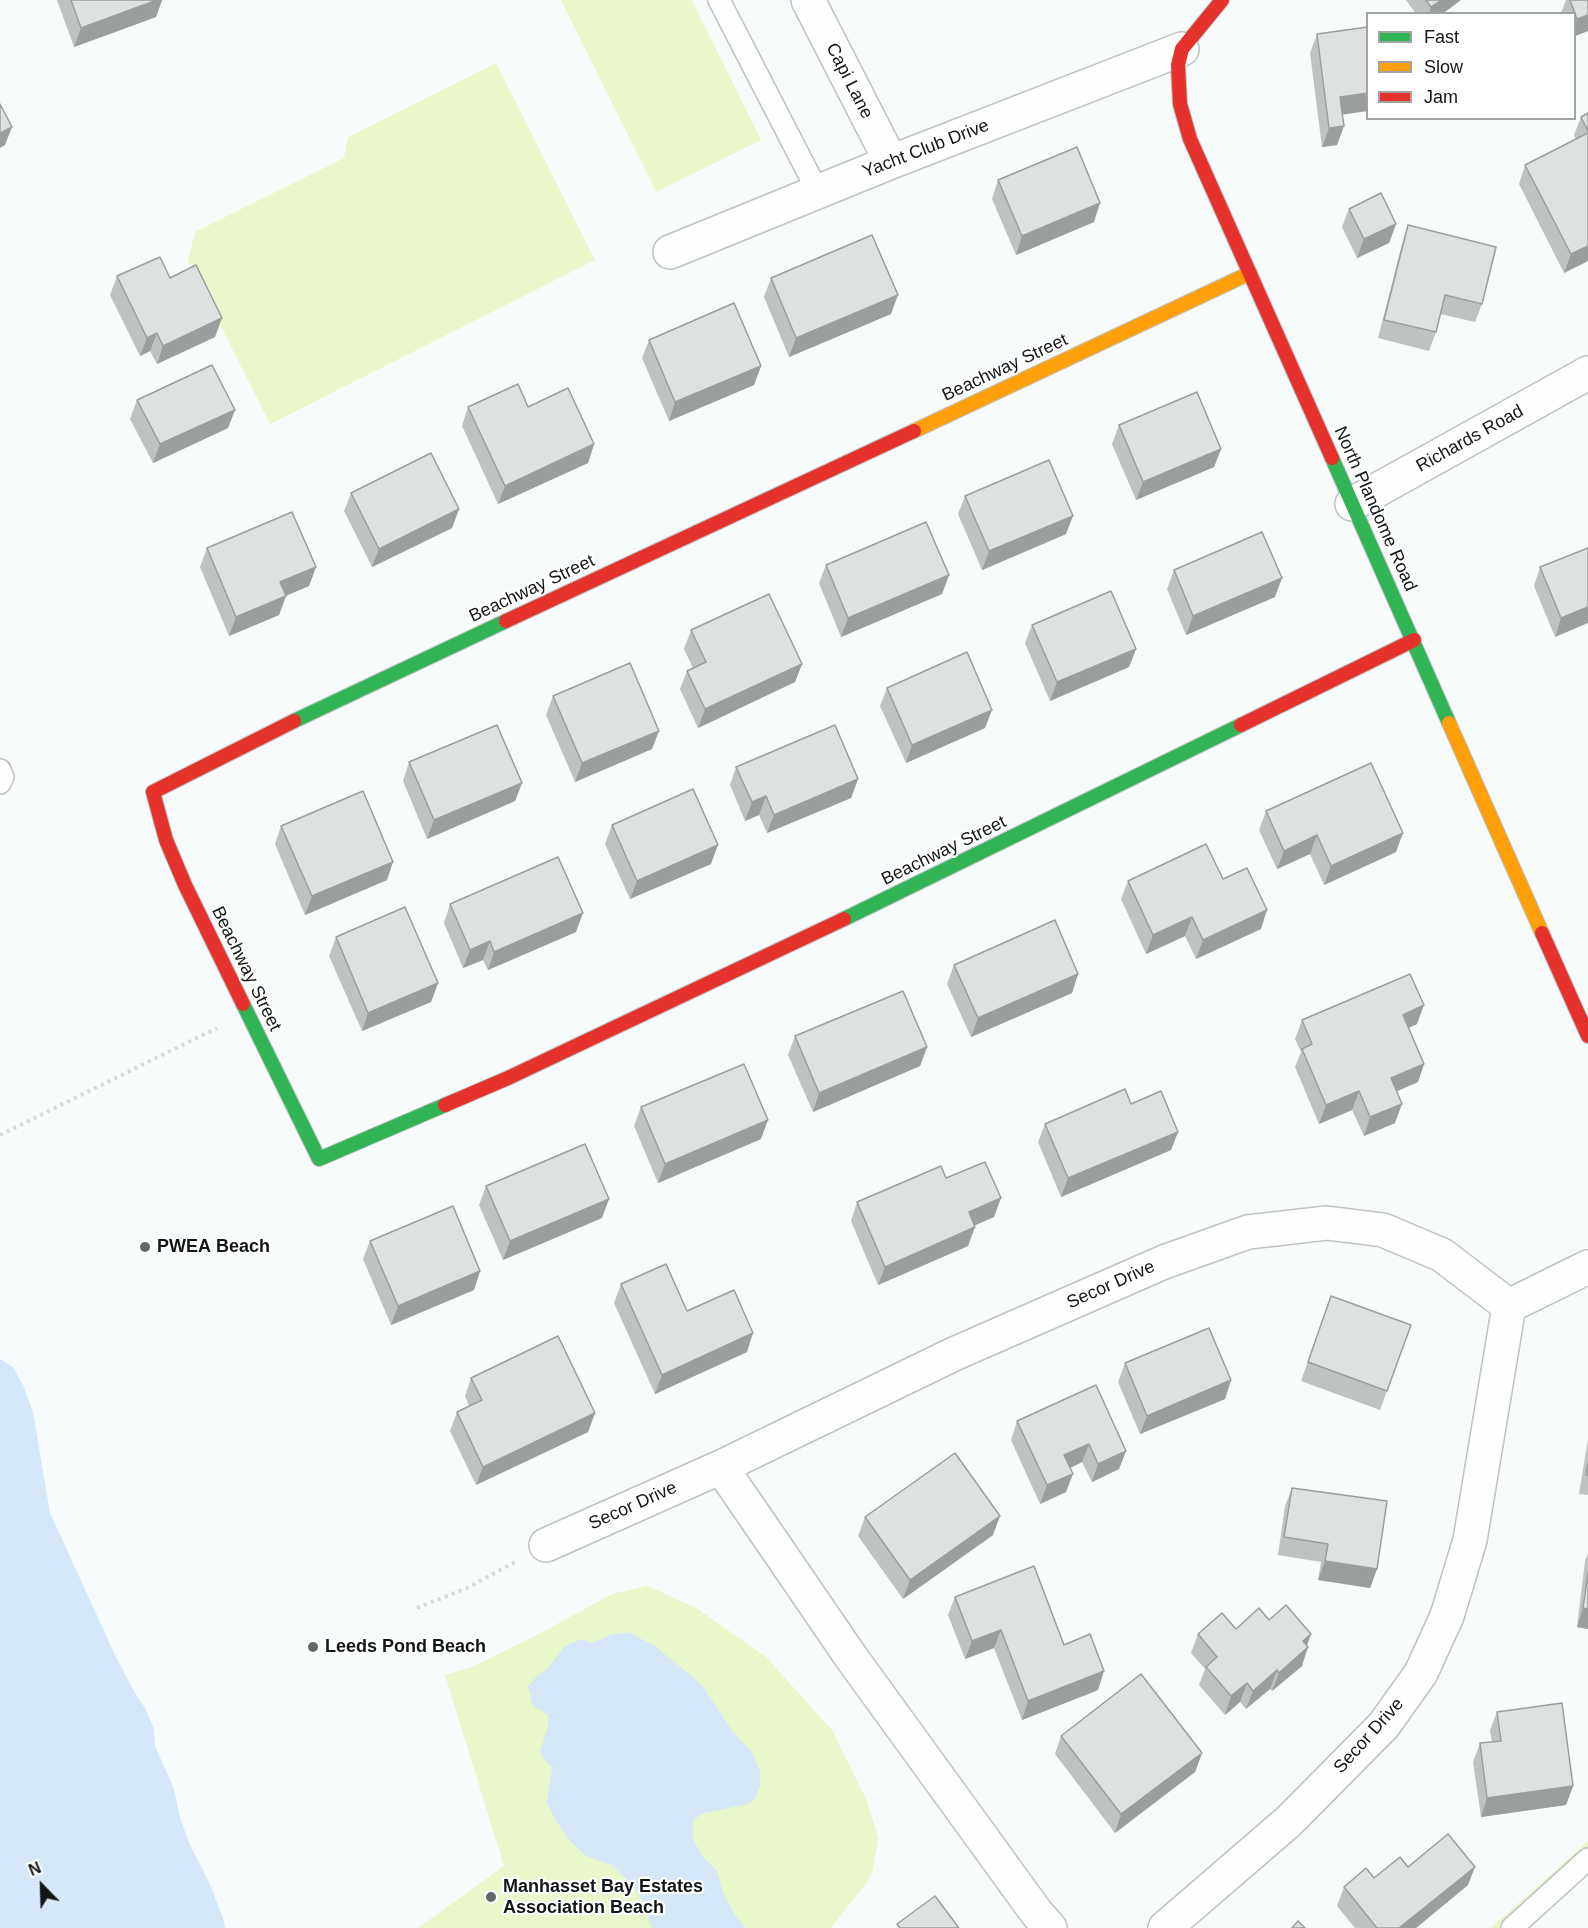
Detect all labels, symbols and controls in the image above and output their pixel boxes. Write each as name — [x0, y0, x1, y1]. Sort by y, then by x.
legend — [1366, 12, 1576, 120]
text: Fast — [1424, 27, 1459, 47]
street label: Capi Lane — [821, 40, 877, 122]
text: Slow — [1424, 57, 1463, 77]
text: Jam — [1424, 87, 1458, 107]
street label: Yacht Club Drive — [860, 115, 992, 183]
street label: Beachway Street — [939, 329, 1071, 407]
street label: Richards Road — [1413, 401, 1527, 477]
street label: North Plandome Road — [1329, 423, 1421, 595]
street label: Beachway Street — [466, 550, 598, 628]
street label: Beachway Street — [878, 811, 1010, 891]
street label: Beachway Street — [206, 903, 286, 1035]
place label: PWEA Beach — [157, 1236, 270, 1258]
marker: PWEA Beach — [138, 1240, 152, 1254]
street label: Secor Drive — [1064, 1256, 1158, 1314]
street label: Secor Drive — [586, 1477, 680, 1535]
place label: Leeds Pond Beach — [325, 1636, 486, 1658]
marker: Leeds Pond Beach — [306, 1640, 320, 1654]
street label: Secor Drive — [1330, 1694, 1408, 1778]
north arrow — [12, 1856, 72, 1916]
text: N — [26, 1859, 43, 1879]
place label: Manhasset Bay Estates Association Beach — [503, 1876, 703, 1918]
marker: Manhasset Bay Estates Association Beach — [484, 1890, 498, 1904]

